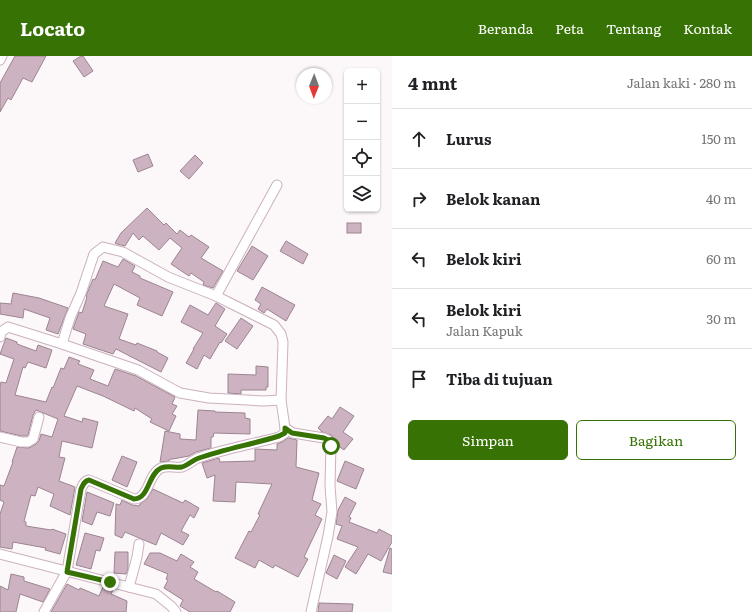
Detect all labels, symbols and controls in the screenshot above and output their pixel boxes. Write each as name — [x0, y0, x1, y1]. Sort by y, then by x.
text: Locato — [20, 14, 85, 42]
text: Beranda — [478, 18, 533, 38]
text: Peta — [555, 18, 584, 38]
text: Tentang — [606, 18, 661, 38]
text: Kontak — [683, 18, 732, 38]
north arrow — [296, 68, 332, 104]
map controls — [344, 68, 380, 212]
button: + — [344, 68, 380, 104]
text: 4 mnt — [408, 70, 457, 95]
text: Jalan kaki · 280 m — [627, 73, 736, 92]
button: − — [344, 104, 380, 140]
text: Lurus — [446, 127, 491, 150]
icon: ahead — [408, 128, 430, 150]
text: 150 m — [701, 129, 736, 148]
button: locate — [344, 140, 380, 176]
button: layers — [344, 176, 380, 212]
text: Belok kanan — [446, 187, 540, 210]
icon: right — [408, 188, 430, 210]
text: 40 m — [706, 189, 736, 208]
text: Belok kiri — [446, 247, 522, 270]
icon: left — [408, 248, 430, 270]
text: 60 m — [706, 249, 736, 268]
text: Belok kiri — [446, 298, 522, 321]
icon: left — [408, 308, 430, 330]
text: 30 m — [706, 309, 736, 328]
text: Jalan Kapuk — [446, 321, 523, 340]
text: Tiba di tujuan — [446, 367, 553, 390]
icon: arrive — [408, 368, 430, 390]
button: Simpan — [408, 420, 568, 460]
button: Bagikan — [576, 420, 736, 460]
route start — [322, 437, 340, 455]
route end — [101, 573, 119, 591]

